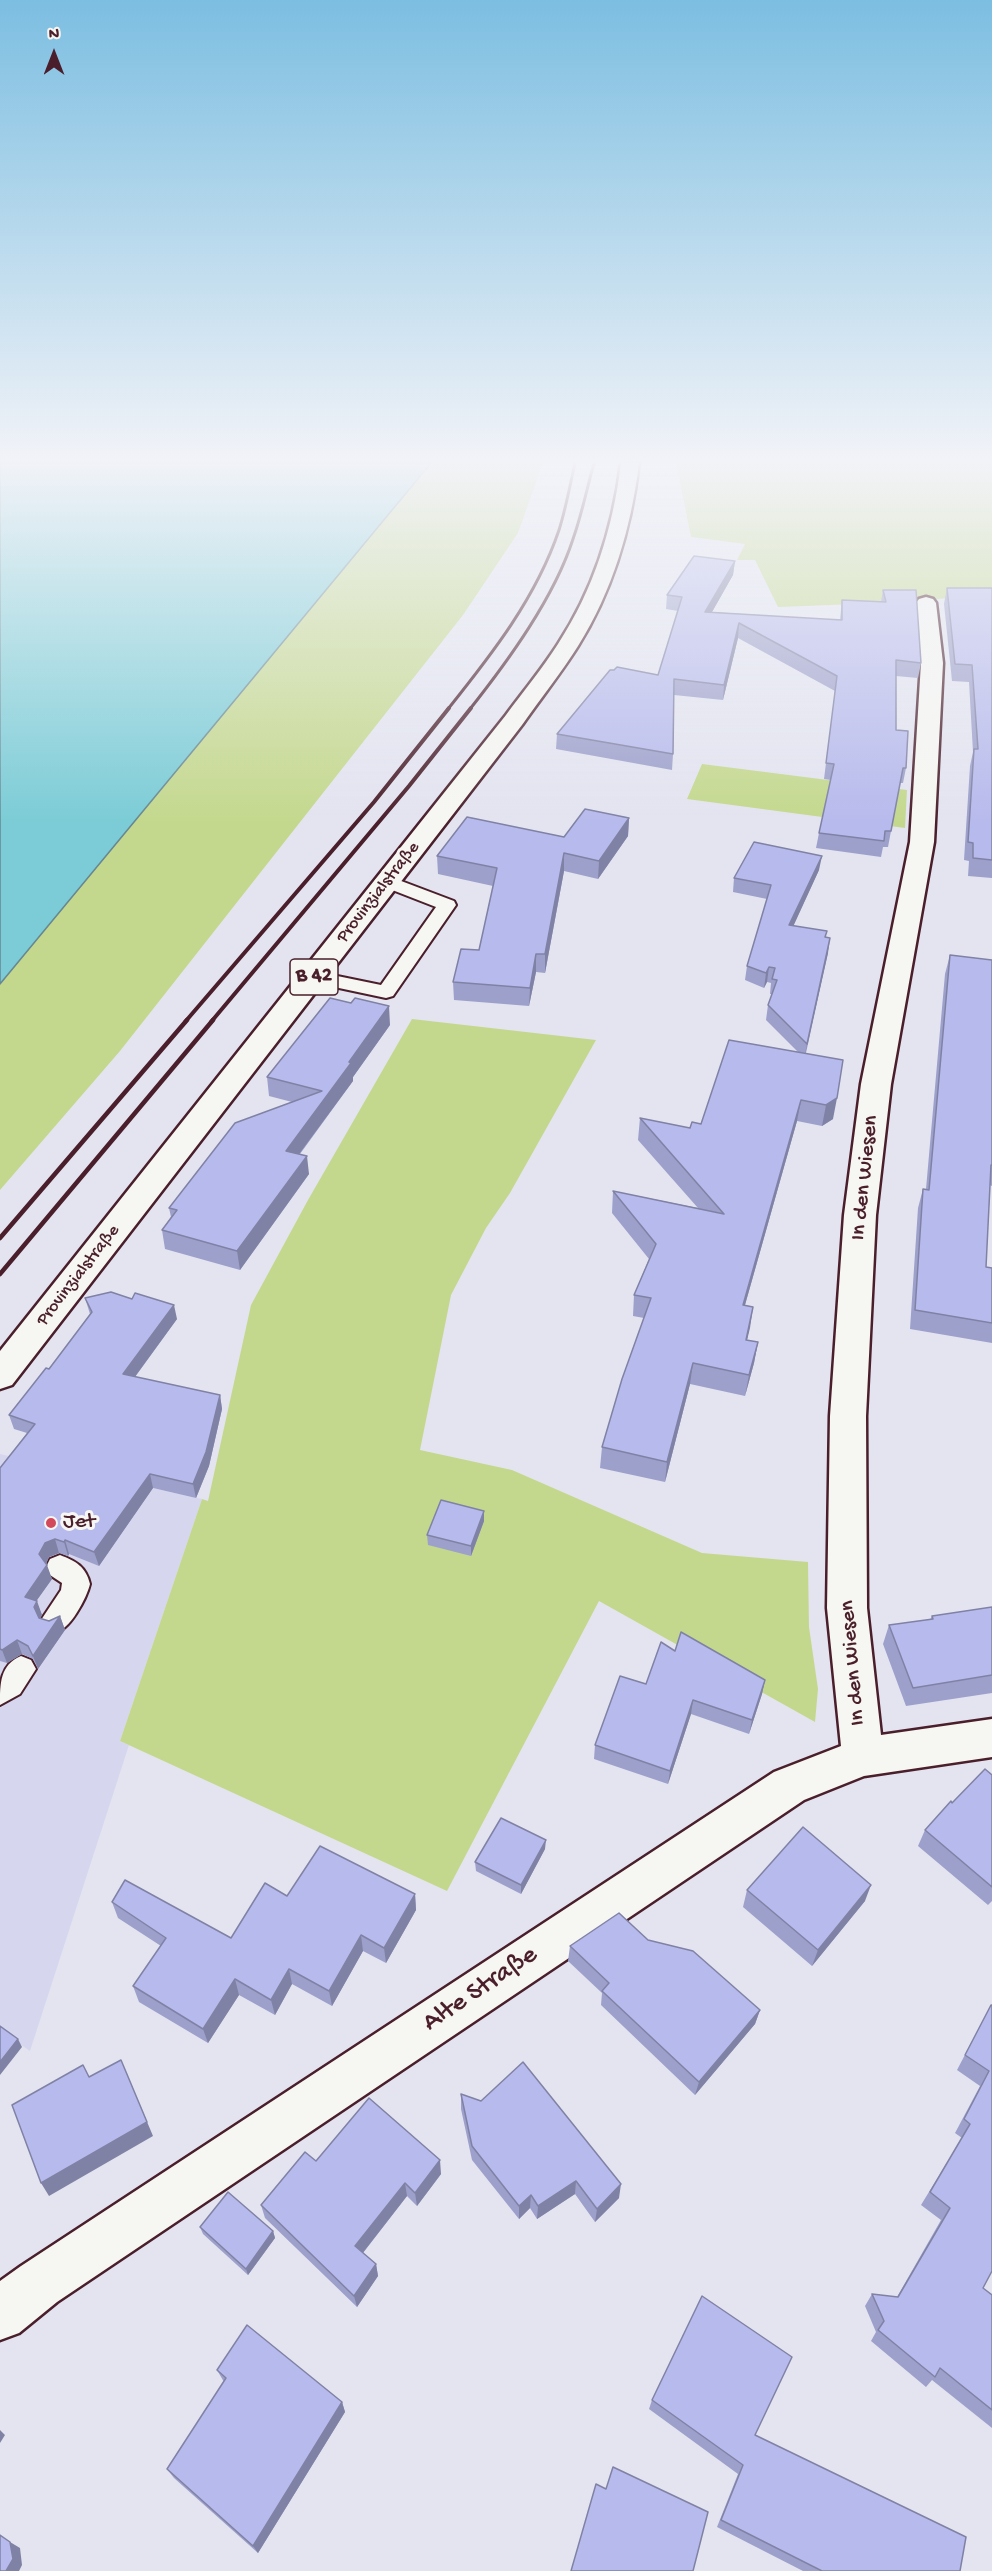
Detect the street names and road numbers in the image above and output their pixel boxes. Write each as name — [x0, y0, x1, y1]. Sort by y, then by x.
street label: Provinzialstraße — [333, 838, 425, 948]
road number: B 42 — [290, 959, 338, 995]
street label: In den Wiesen — [846, 1114, 886, 1242]
street label: Provinzialstraße — [33, 1221, 125, 1331]
street label: In den Wiesen — [835, 1599, 873, 1727]
street label: Alte Straße — [417, 1940, 545, 2040]

